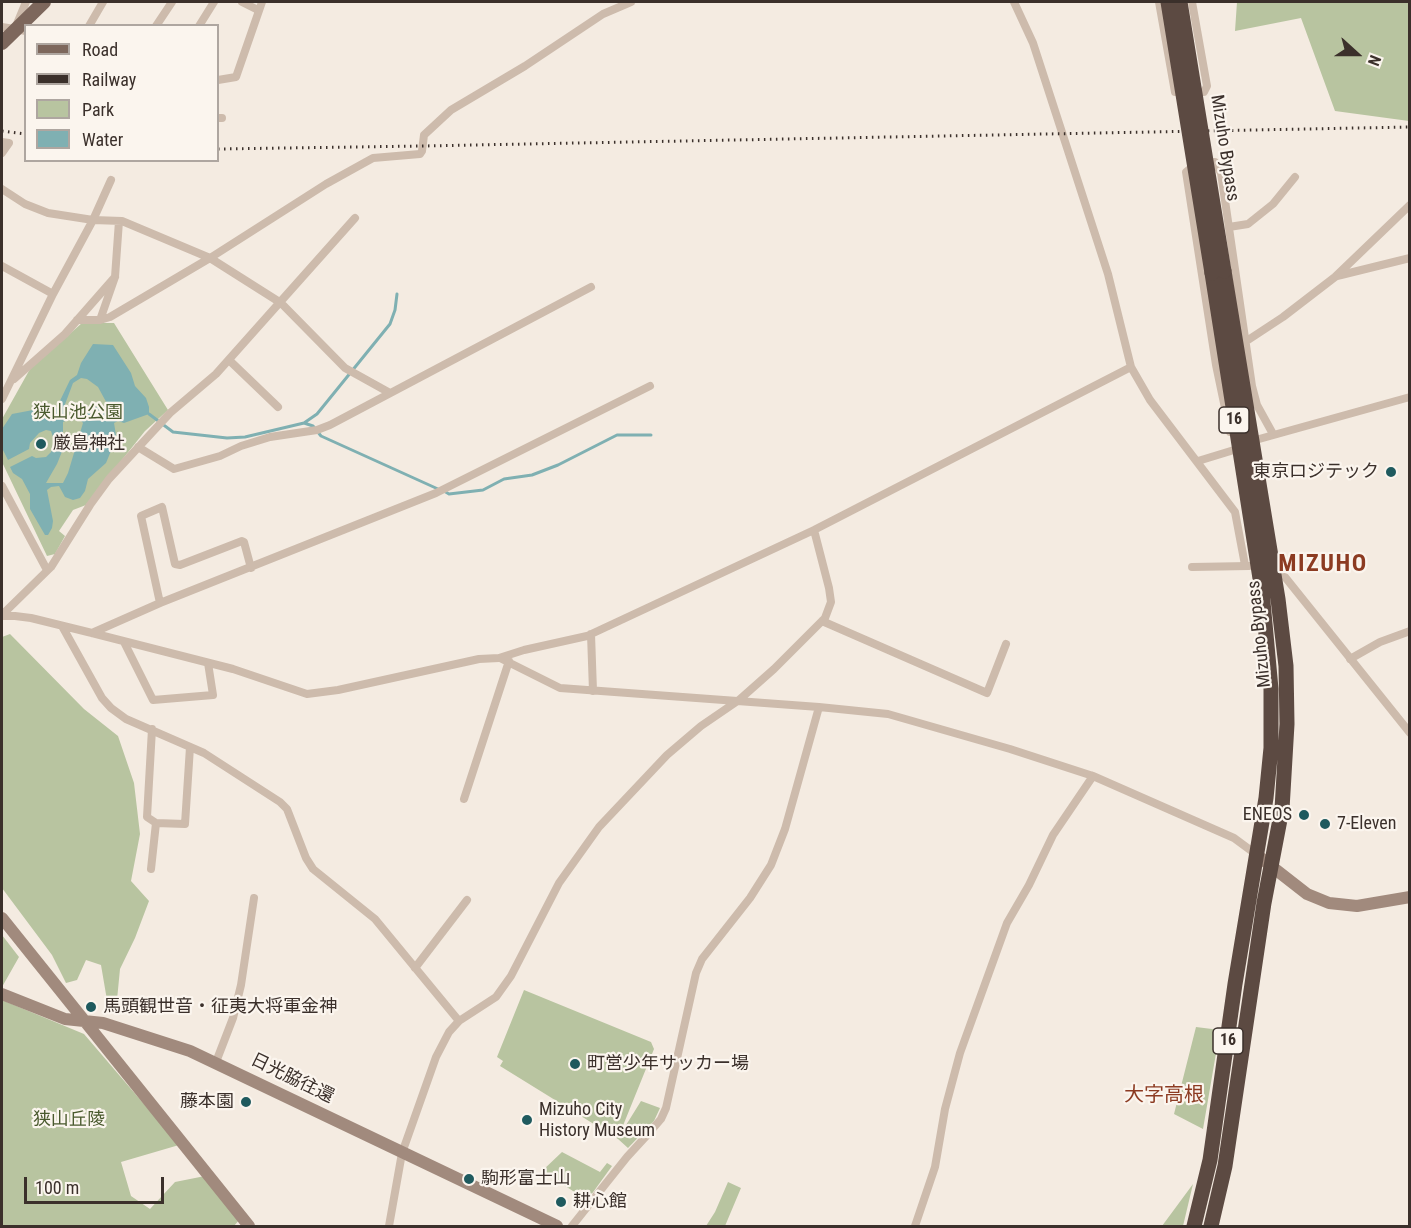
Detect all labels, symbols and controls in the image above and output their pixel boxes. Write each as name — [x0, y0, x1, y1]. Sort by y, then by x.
legend — [24, 24, 219, 162]
north arrow — [1327, 24, 1387, 84]
text: Road — [82, 39, 118, 60]
text: N — [1364, 53, 1385, 69]
text: Railway — [82, 69, 136, 90]
street label: Mizuho Bypass — [1205, 93, 1243, 203]
text: Park — [82, 99, 114, 120]
text: Water — [82, 129, 123, 150]
park label: 狭山池公園 — [33, 402, 123, 424]
road number: 16 — [1219, 407, 1249, 433]
place label: 厳島神社 — [53, 433, 125, 455]
marker: 厳島神社 — [34, 437, 48, 451]
place label: 東京ロジテック — [1253, 461, 1379, 483]
marker: 東京ロジテック — [1384, 465, 1398, 479]
district label: MIZUHO — [1278, 551, 1368, 579]
street label: Mizuho Bypass — [1244, 579, 1276, 689]
place label: ENEOS — [1243, 804, 1292, 826]
marker: ENEOS — [1297, 808, 1311, 822]
place label: 7-Eleven — [1337, 813, 1396, 835]
marker: 7-Eleven — [1318, 817, 1332, 831]
place label: 馬頭観世音・征夷大将軍金神 — [103, 996, 337, 1018]
marker: 馬頭観世音・征夷大将軍金神 — [84, 1000, 98, 1014]
road number: 16 — [1213, 1028, 1243, 1054]
street label: 日光脇往還 — [247, 1050, 337, 1108]
place label: 町営少年サッカー場 — [587, 1053, 749, 1075]
marker: 町営少年サッカー場 — [568, 1057, 582, 1071]
district label: 大字高根 — [1124, 1084, 1204, 1108]
place label: 藤本園 — [180, 1091, 234, 1113]
marker: 藤本園 — [239, 1095, 253, 1109]
place label: Mizuho City History Museum — [539, 1099, 655, 1142]
park label: 狭山丘陵 — [33, 1109, 105, 1131]
marker: Mizuho City History Museum — [520, 1113, 534, 1127]
scale bar — [27, 1165, 166, 1203]
place label: 駒形富士山 — [481, 1168, 571, 1190]
marker: 駒形富士山 — [462, 1172, 476, 1186]
text: 100 m — [35, 1177, 79, 1198]
place label: 耕心館 — [573, 1191, 627, 1213]
marker: 耕心館 — [554, 1195, 568, 1209]

